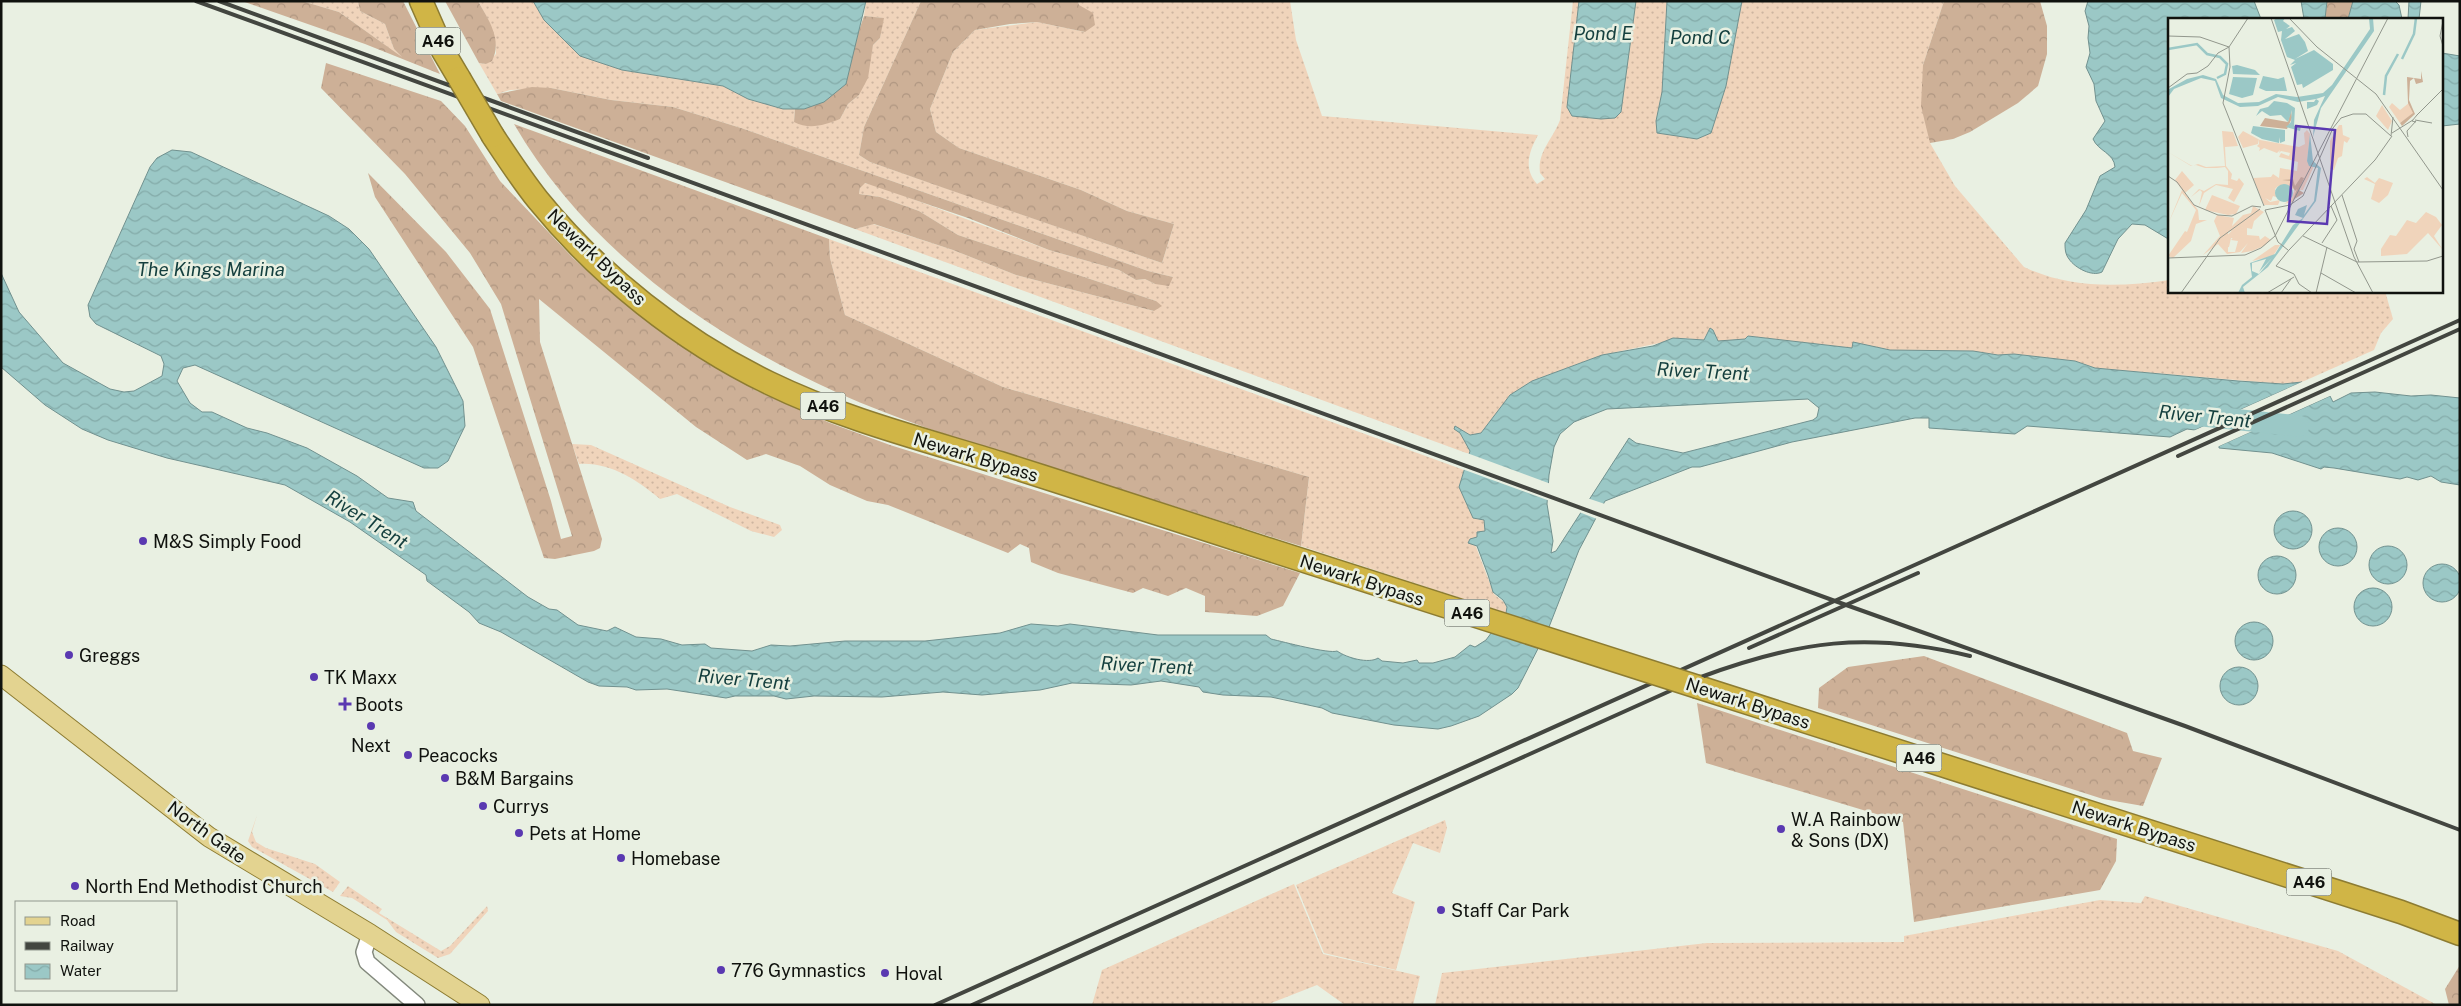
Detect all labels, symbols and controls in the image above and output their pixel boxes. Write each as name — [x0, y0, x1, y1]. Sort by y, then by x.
inset map — [2168, 18, 2444, 292]
water label: Pond E — [1573, 22, 1633, 44]
water label: Pond C — [1670, 26, 1731, 48]
road number: A46 — [416, 27, 460, 54]
street label: Newark Bypass — [543, 205, 651, 309]
water label: The Kings Marina — [137, 258, 285, 280]
water label: River Trent — [1656, 358, 1750, 384]
road number: A46 — [800, 392, 846, 420]
water label: River Trent — [2158, 400, 2252, 432]
street label: Newark Bypass — [911, 428, 1041, 486]
water label: River Trent — [322, 485, 412, 553]
place label: M&S Simply Food — [153, 531, 302, 552]
marker: M&S Simply Food — [137, 535, 149, 547]
street label: Newark Bypass — [1297, 550, 1427, 610]
road number: A46 — [1444, 600, 1490, 626]
place label: Greggs — [79, 645, 140, 666]
marker: Greggs — [63, 649, 75, 661]
water label: River Trent — [1100, 652, 1194, 678]
water label: River Trent — [697, 664, 791, 694]
place label: TK Maxx — [324, 667, 397, 688]
marker: TK Maxx — [308, 671, 320, 683]
street label: Newark Bypass — [1683, 673, 1813, 733]
place label: Boots — [355, 694, 403, 715]
marker: Boots — [339, 698, 351, 710]
marker: Next — [365, 720, 377, 732]
place label: Next — [351, 735, 391, 756]
road number: A46 — [1896, 744, 1942, 771]
place label: Peacocks — [418, 745, 498, 766]
marker: Peacocks — [402, 749, 414, 761]
place label: B&M Bargains — [455, 768, 574, 789]
marker: B&M Bargains — [439, 772, 451, 784]
place label: Currys — [493, 796, 549, 817]
street label: Newark Bypass — [2069, 796, 2199, 856]
street label: North Gate — [164, 797, 250, 867]
marker: Currys — [477, 800, 489, 812]
place label: W.A Rainbow & Sons (DX) — [1791, 809, 1901, 851]
place label: Pets at Home — [529, 823, 641, 844]
marker: W.A Rainbow & Sons (DX) — [1775, 823, 1787, 835]
marker: Pets at Home — [513, 827, 525, 839]
place label: Homebase — [631, 848, 720, 869]
marker: Homebase — [615, 852, 627, 864]
road number: A46 — [2286, 869, 2332, 896]
place label: North End Methodist Church — [85, 876, 323, 897]
marker: North End Methodist Church — [69, 880, 81, 892]
place label: Staff Car Park — [1451, 900, 1570, 921]
legend — [15, 901, 178, 991]
marker: Staff Car Park — [1435, 904, 1447, 916]
text: Road — [60, 912, 96, 929]
text: Railway — [60, 937, 114, 954]
place label: 776 Gymnastics — [731, 960, 866, 981]
text: Water — [60, 962, 102, 979]
place label: Hoval — [895, 963, 943, 984]
marker: 776 Gymnastics — [715, 964, 727, 976]
marker: Hoval — [879, 967, 891, 979]

